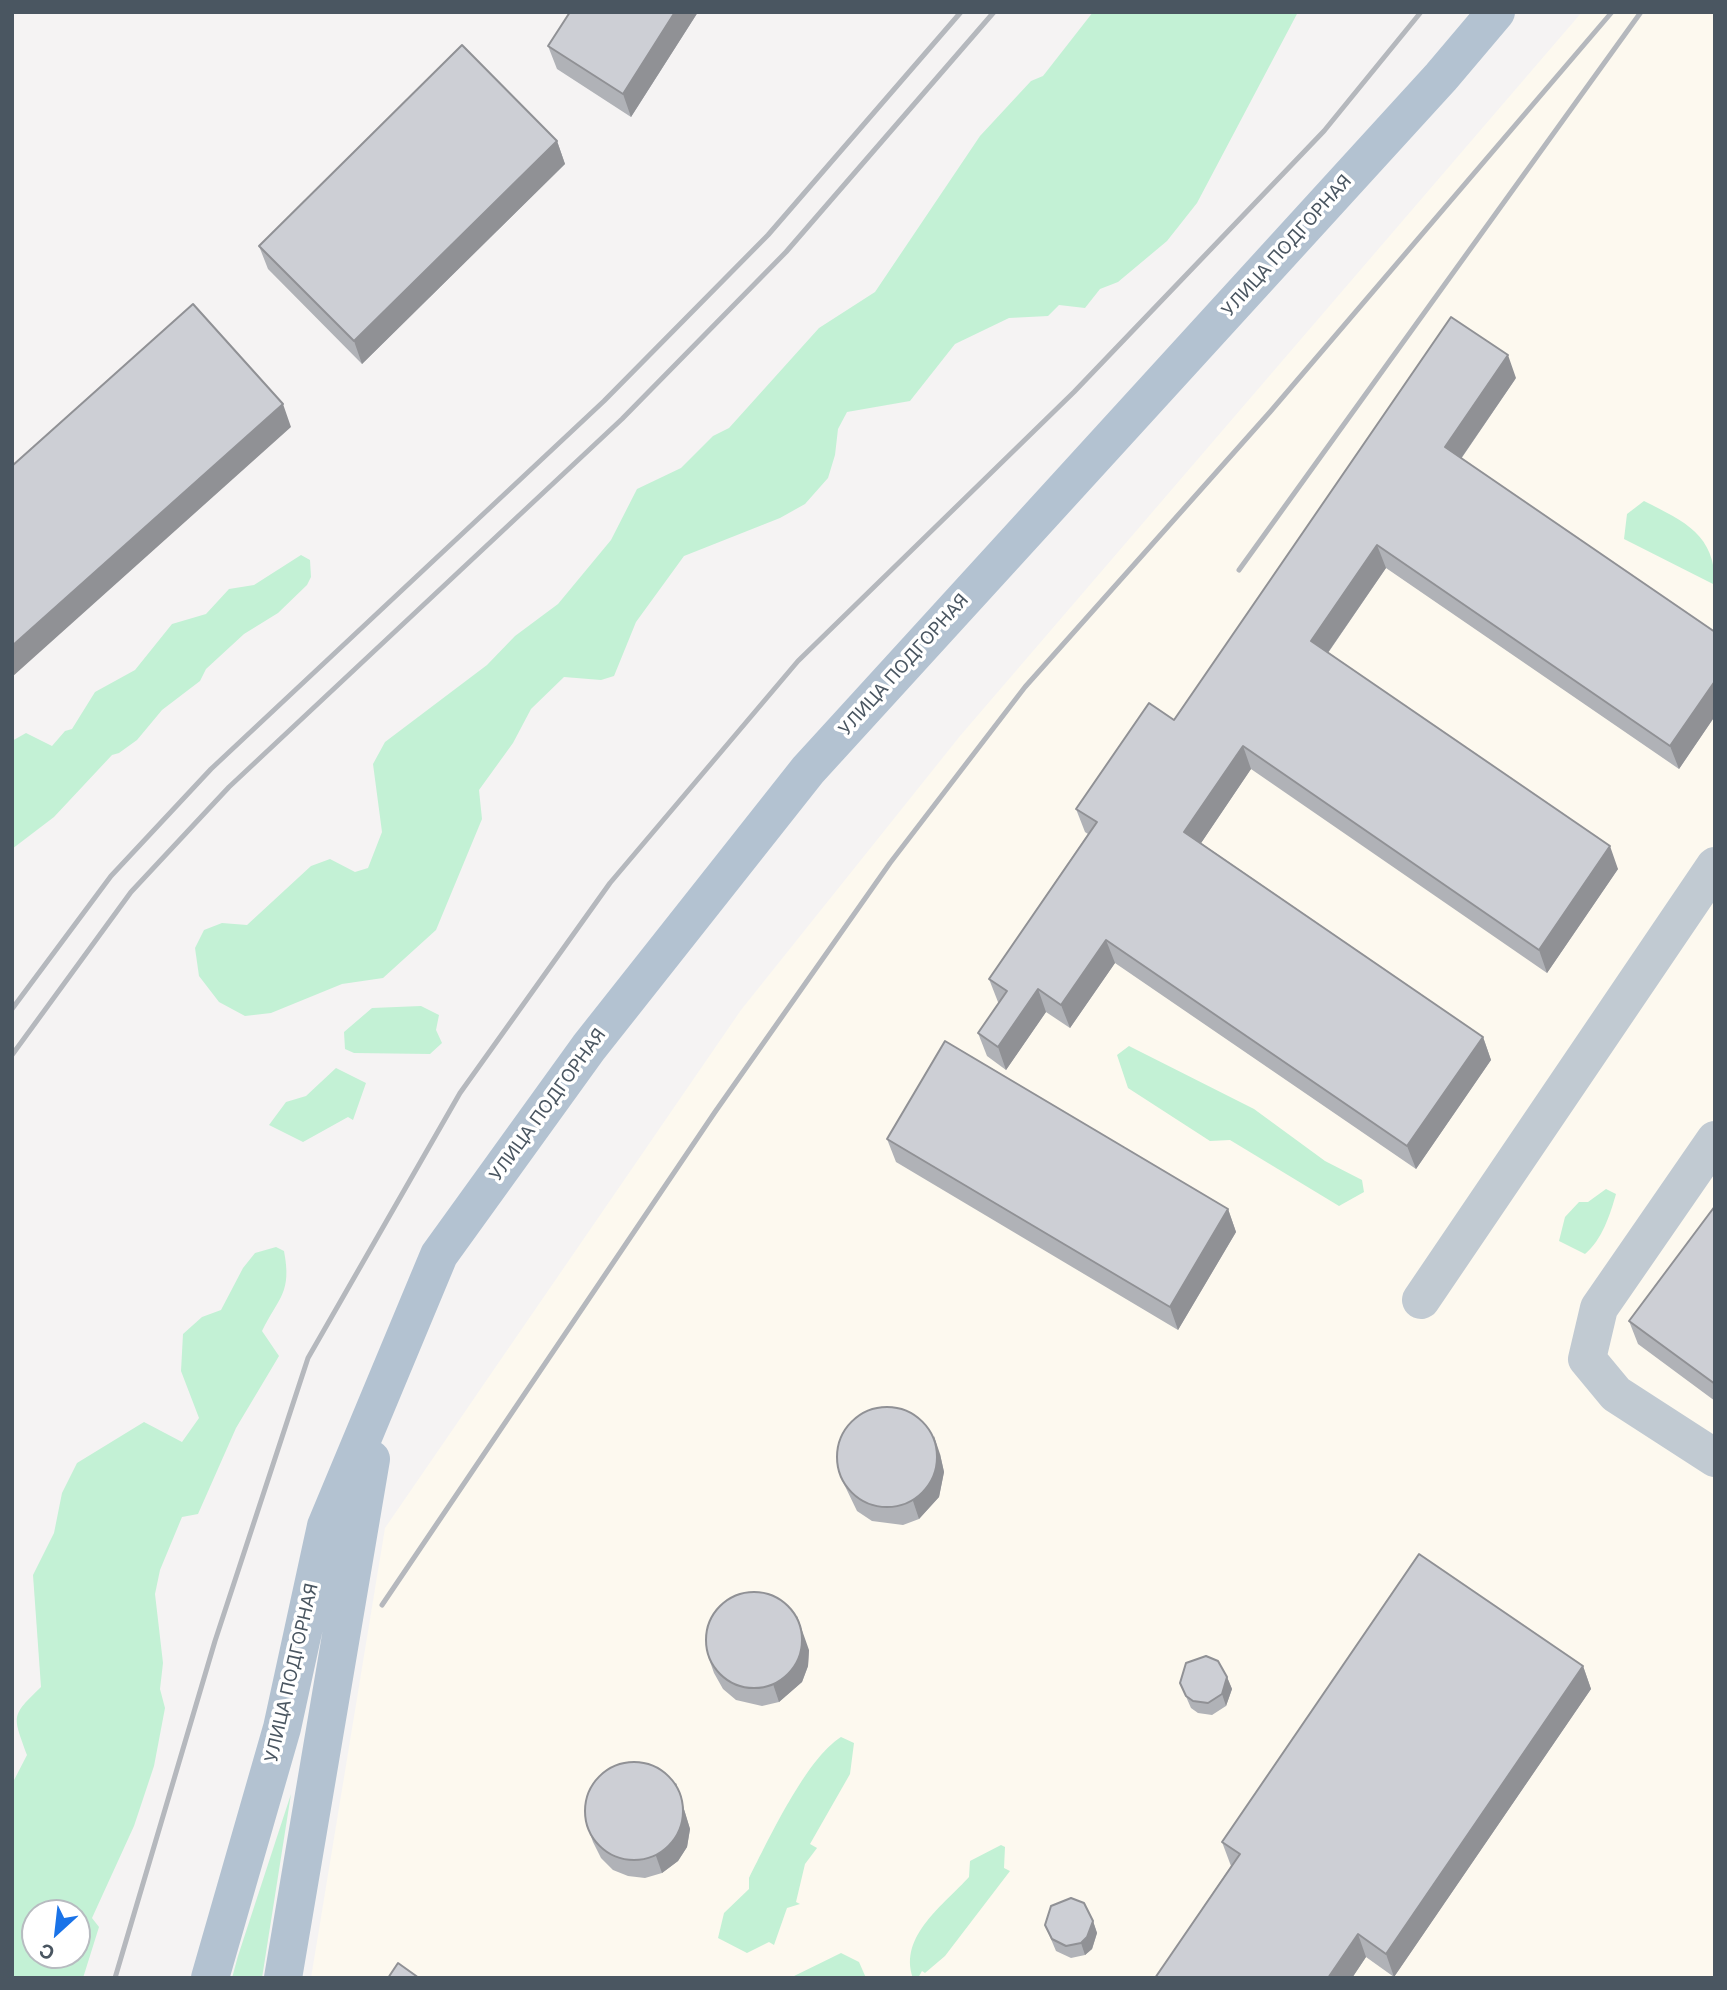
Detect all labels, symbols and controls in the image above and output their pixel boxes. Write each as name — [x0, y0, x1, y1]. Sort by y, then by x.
street label: УЛИЦА ПОДГОРНАЯ — [1218, 171, 1356, 321]
street label: УЛИЦА ПОДГОРНАЯ — [835, 590, 973, 740]
street label: УЛИЦА ПОДГОРНАЯ — [485, 1025, 611, 1185]
street label: УЛИЦА ПОДГОРНАЯ — [261, 1581, 323, 1765]
north arrow — [21, 1899, 91, 1969]
text: С — [36, 1938, 59, 1965]

